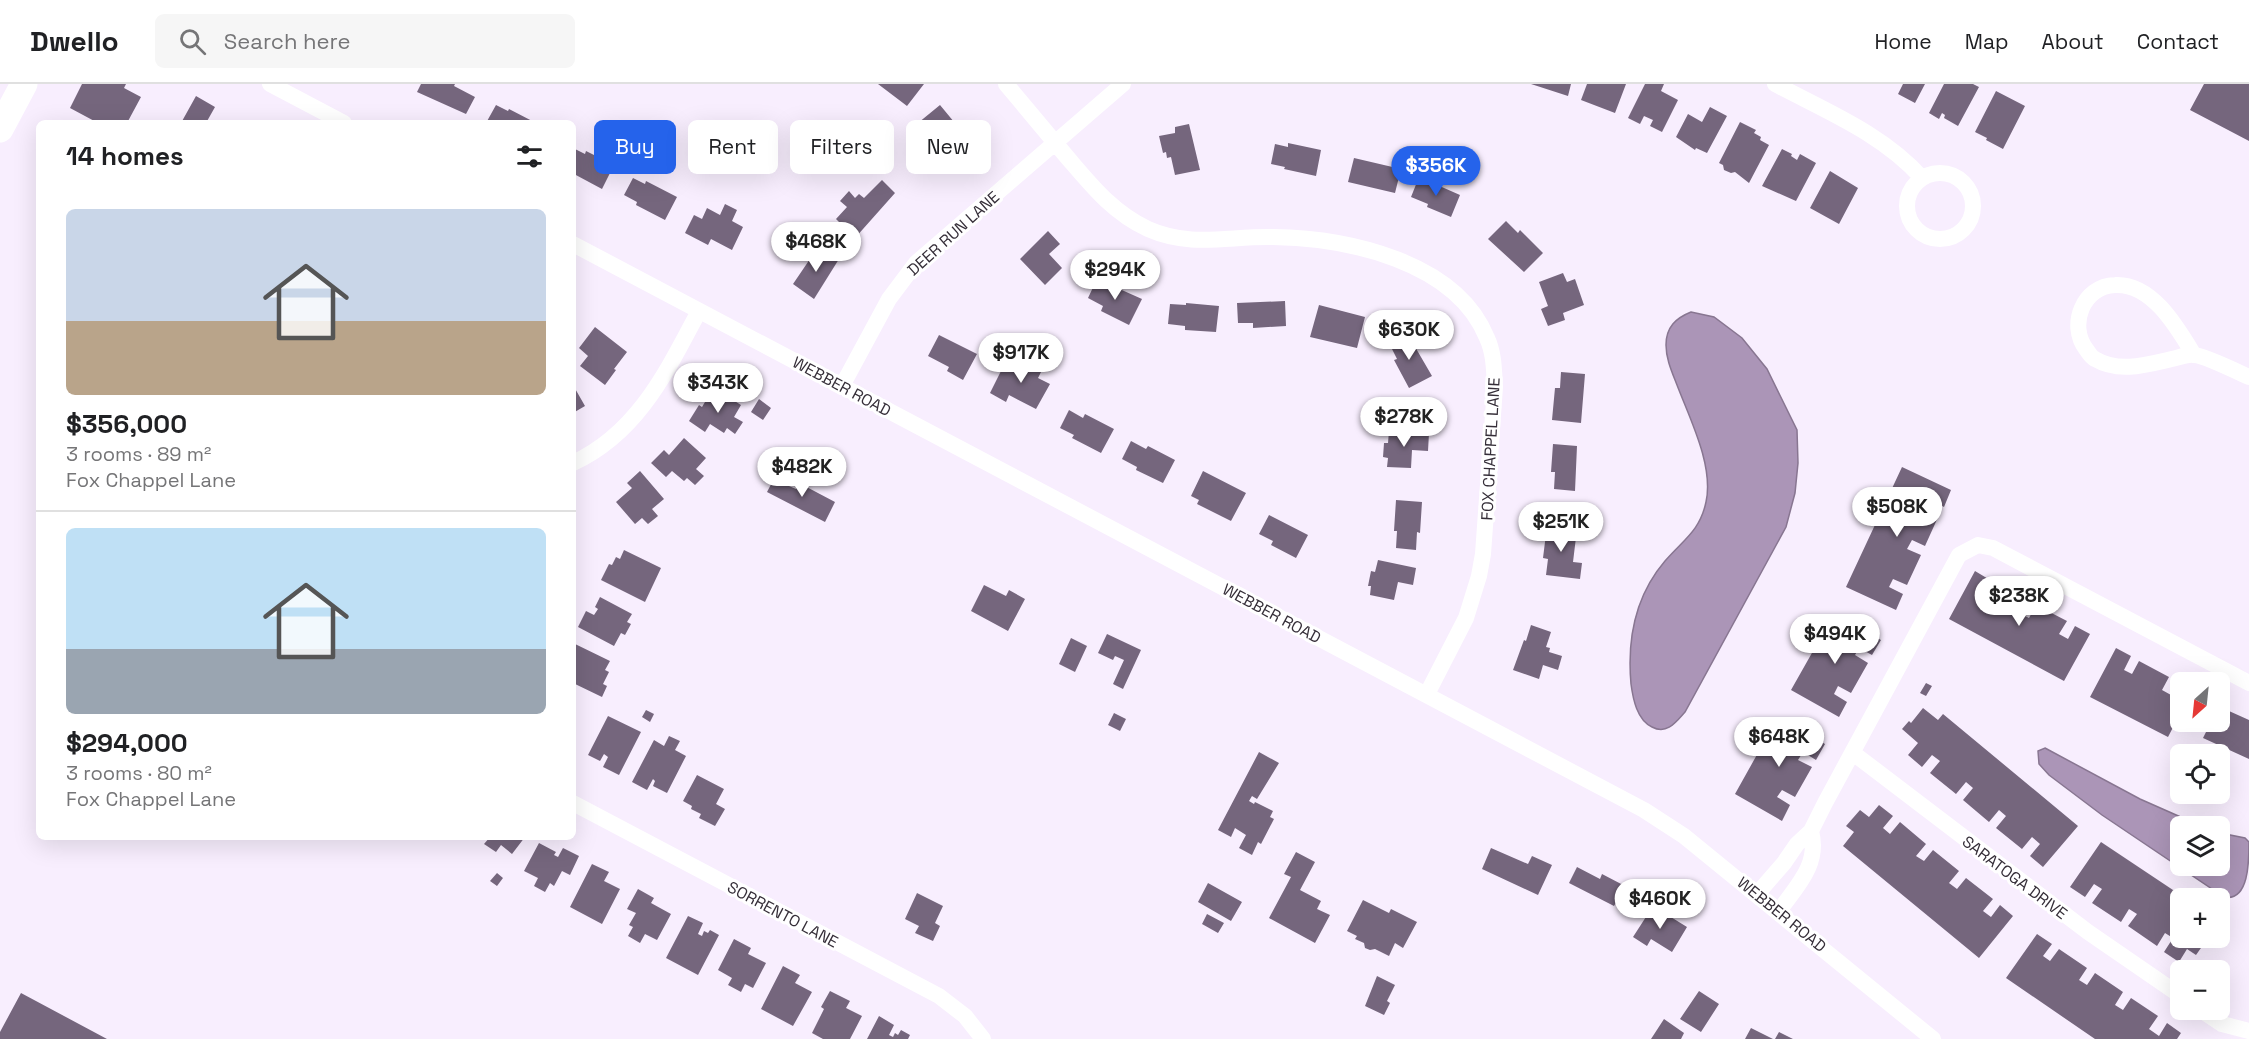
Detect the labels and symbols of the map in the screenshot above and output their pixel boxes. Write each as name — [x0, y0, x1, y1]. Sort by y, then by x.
pin: $356K — [1394, 146, 1478, 197]
street label: DEER RUN LANE — [903, 186, 1004, 280]
pin: $468K — [774, 222, 858, 273]
pin: $294K — [1073, 250, 1157, 301]
pin: $630K — [1367, 310, 1451, 361]
pin: $917K — [979, 333, 1063, 384]
street label: WEBBER ROAD — [789, 352, 895, 421]
pin: $343K — [676, 363, 760, 414]
street label: FOX CHAPPEL LANE — [1476, 377, 1505, 521]
pin: $278K — [1362, 397, 1446, 448]
pin: $482K — [760, 447, 844, 498]
pin: $508K — [1855, 487, 1939, 538]
pin: $251K — [1519, 502, 1603, 553]
pin: $238K — [1977, 576, 2061, 627]
street label: WEBBER ROAD — [1219, 579, 1325, 648]
pin: $494K — [1793, 614, 1877, 665]
north arrow — [2170, 672, 2230, 732]
pin: $648K — [1737, 717, 1821, 768]
street label: SARATOGA DRIVE — [1958, 831, 2072, 924]
street label: WEBBER ROAD — [1733, 872, 1831, 957]
street label: SORRENTO LANE — [724, 876, 842, 952]
pin: $460K — [1618, 879, 1702, 930]

